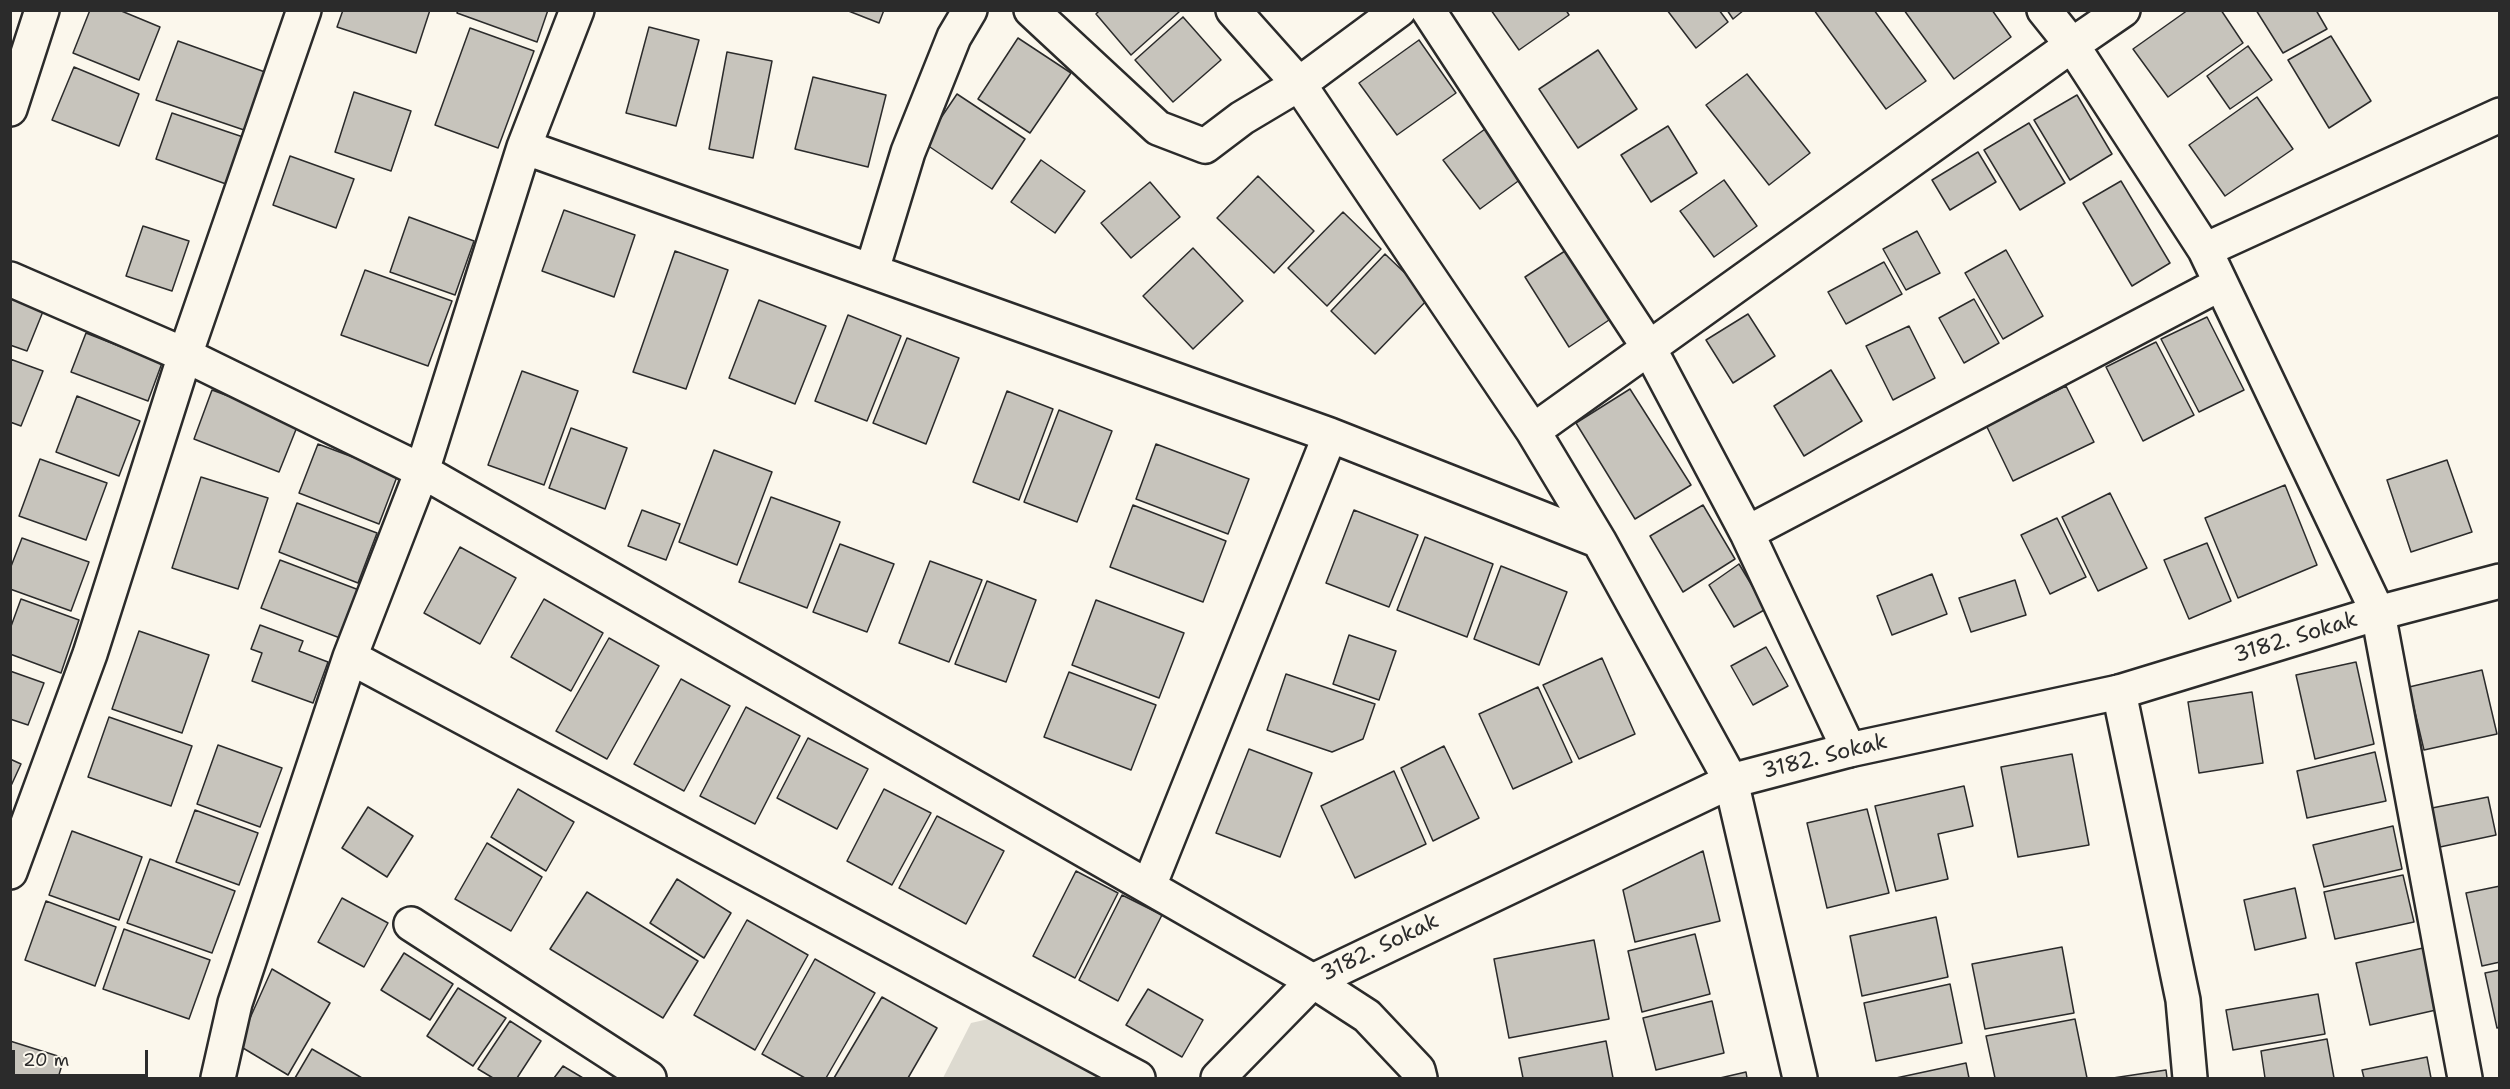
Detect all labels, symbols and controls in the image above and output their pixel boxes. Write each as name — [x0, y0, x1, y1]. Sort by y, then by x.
street label: 3182. Sokak — [2231, 607, 2361, 669]
street label: 3182. Sokak — [1760, 729, 1890, 785]
street label: 3182. Sokak — [1317, 908, 1443, 988]
scale bar — [15, 1038, 152, 1076]
text: 20 m — [23, 1048, 69, 1072]

